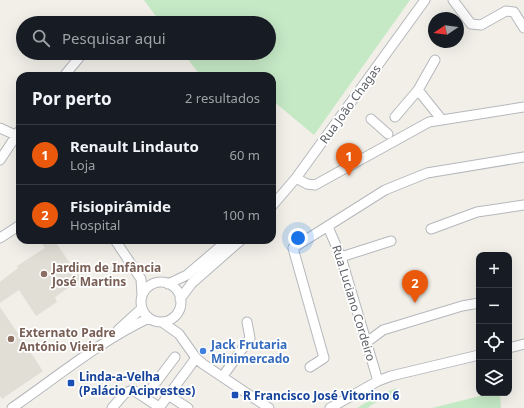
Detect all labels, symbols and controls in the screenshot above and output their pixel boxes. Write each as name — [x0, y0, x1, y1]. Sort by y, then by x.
north arrow — [428, 12, 464, 48]
search box — [16, 16, 276, 60]
icon: search — [30, 27, 52, 49]
text: Pesquisar aqui — [62, 28, 166, 48]
street label: Rua João Chagas — [316, 61, 385, 147]
text: Por perto — [32, 87, 112, 110]
text: 2 resultados — [185, 89, 260, 107]
text: Renault Lindauto — [70, 136, 199, 156]
pin: 1 — [336, 143, 362, 176]
text: 1 — [41, 146, 49, 164]
text: 60 m — [230, 146, 260, 164]
text: Loja — [70, 156, 95, 174]
text: Fisiopirâmide — [70, 196, 171, 216]
text: 2 — [41, 206, 49, 224]
text: 100 m — [222, 206, 260, 224]
text: Hospital — [70, 216, 120, 234]
your location — [288, 228, 308, 248]
street label: Rua Luciano Cordeiro — [328, 243, 380, 363]
map controls — [476, 252, 512, 396]
button: + — [476, 252, 512, 288]
place label: Jardim de Infância José Martins — [51, 259, 161, 290]
marker: Jardim de Infância José Martins — [39, 269, 49, 279]
pin: 2 — [402, 270, 428, 303]
button: − — [476, 288, 512, 324]
place label: Externato Padre António Vieira — [19, 324, 116, 355]
button: locate — [476, 324, 512, 360]
marker: Externato Padre António Vieira — [6, 334, 16, 344]
place label: Jack Frutaria Minimercado — [210, 336, 290, 367]
marker: Jack Frutaria Minimercado — [198, 346, 208, 356]
button: layers — [476, 360, 512, 396]
place label: Linda-a-Velha (Palácio Aciprestes) — [79, 368, 195, 399]
marker: Linda-a-Velha (Palácio Aciprestes) — [66, 378, 76, 388]
place label: R Francisco José Vitorino 6 — [243, 387, 400, 404]
marker: R Francisco José Vitorino 6 — [230, 390, 240, 400]

